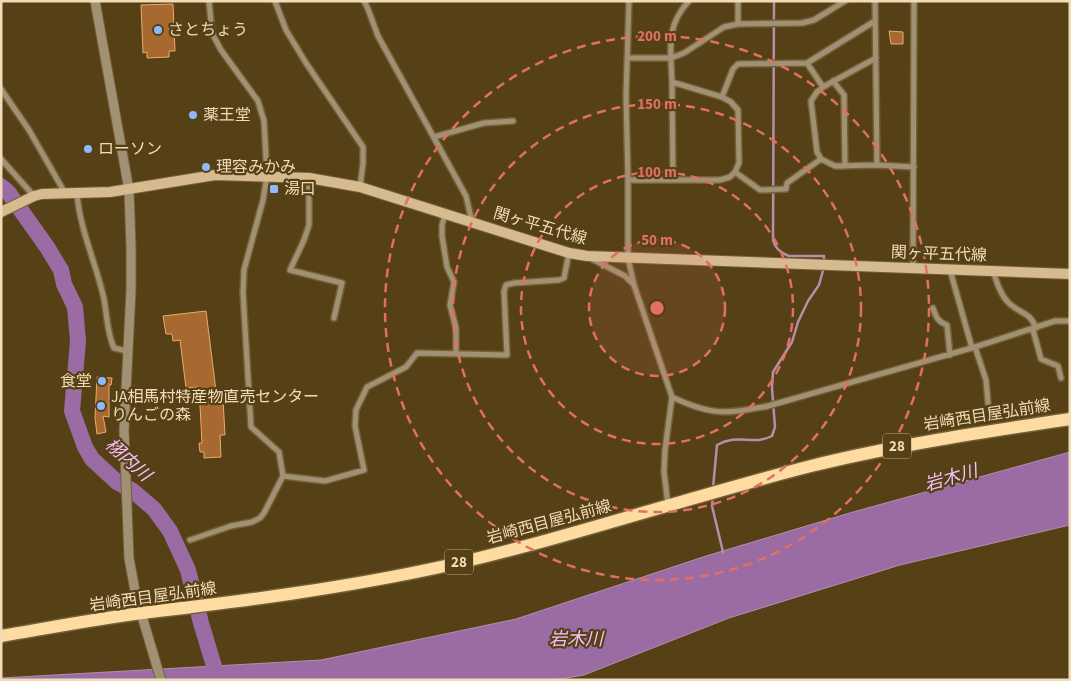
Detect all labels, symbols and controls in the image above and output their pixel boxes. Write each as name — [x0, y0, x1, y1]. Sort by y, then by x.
place label: さとちょう — [168, 19, 248, 41]
marker: さとちょう — [152, 24, 164, 36]
text: 200 m — [637, 26, 677, 47]
text: 150 m — [637, 94, 677, 115]
place label: 薬王堂 — [203, 104, 251, 126]
marker: 薬王堂 — [187, 109, 199, 121]
place label: ローソン — [98, 138, 162, 160]
marker: ローソン — [82, 143, 94, 155]
place label: 理容みかみ — [216, 156, 296, 178]
marker: 理容みかみ — [200, 161, 212, 173]
text: 100 m — [637, 162, 677, 183]
place label: 湯口 — [284, 178, 316, 200]
marker: 湯口 — [268, 183, 280, 195]
street label: 関ヶ平五代線 — [491, 202, 589, 250]
text: 50 m — [641, 230, 673, 251]
street label: 関ヶ平五代線 — [891, 241, 987, 267]
centre of rings — [648, 299, 666, 317]
place label: 食堂 — [60, 370, 92, 392]
marker: 食堂 — [96, 375, 108, 387]
place label: JA相馬村特産物直売センター りんごの森 — [111, 386, 319, 426]
street label: 岩崎西目屋弘前線 — [922, 394, 1052, 436]
marker: JA相馬村特産物直売センター りんごの森 — [95, 400, 107, 412]
water label: 栩内川 — [100, 433, 158, 489]
road number: 28 — [883, 434, 911, 458]
water label: 岩木川 — [922, 458, 982, 497]
street label: 岩崎西目屋弘前線 — [484, 495, 614, 549]
road number: 28 — [445, 550, 473, 574]
street label: 岩崎西目屋弘前線 — [88, 577, 218, 617]
water label: 岩木川 — [549, 627, 605, 652]

